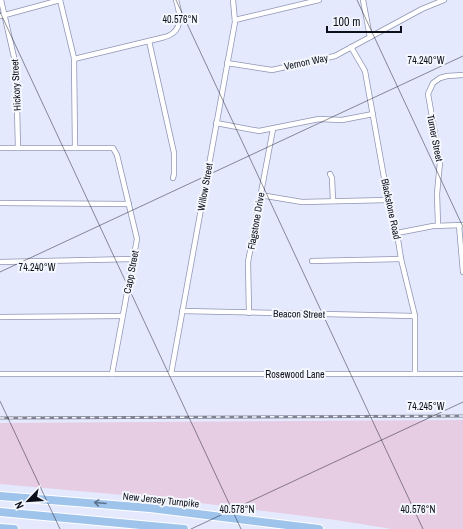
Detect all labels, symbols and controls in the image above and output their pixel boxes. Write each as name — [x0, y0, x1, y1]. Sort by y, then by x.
scale bar — [327, 8, 401, 34]
text: 40.576°N — [163, 13, 198, 26]
text: 100 m — [333, 14, 360, 30]
street label: Vernon Way — [283, 51, 330, 73]
text: 74.240°W — [408, 54, 445, 67]
street label: Hickory Street — [8, 58, 24, 111]
street label: Turner Street — [424, 113, 446, 163]
street label: Willow Street — [194, 161, 216, 212]
street label: Blackstone Road — [378, 177, 404, 241]
street label: Flagstone Drive — [245, 191, 268, 251]
street label: Capp Street — [120, 249, 142, 295]
text: 74.240°W — [19, 261, 56, 274]
street label: Beacon Street — [273, 307, 326, 321]
street label: Rosewood Lane — [265, 368, 325, 381]
text: 74.245°W — [408, 400, 445, 413]
north arrow — [8, 481, 48, 521]
street label: New Jersey Turnpike — [122, 490, 200, 511]
text: N — [11, 499, 27, 511]
one-way arrow — [94, 500, 107, 507]
text: 40.578°N — [220, 503, 255, 516]
text: 40.576°N — [401, 503, 436, 516]

